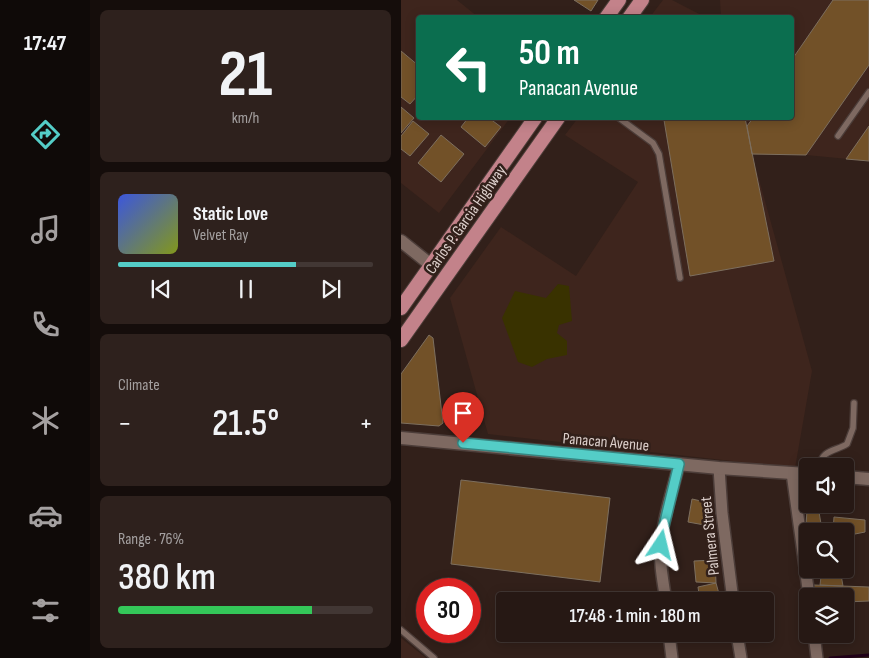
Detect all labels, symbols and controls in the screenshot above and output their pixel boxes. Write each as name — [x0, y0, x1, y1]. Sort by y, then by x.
text: 17:47 — [24, 30, 66, 57]
text: 50 m — [519, 32, 580, 75]
icon: left — [436, 35, 501, 100]
text: 21 — [218, 37, 273, 115]
text: Panacan Avenue — [519, 75, 638, 102]
text: km/h — [232, 109, 259, 128]
icon: directions — [28, 117, 63, 152]
street label: Carlos P. Garcia Highway — [422, 162, 511, 278]
text: Static Love — [193, 203, 268, 226]
icon: music — [28, 212, 63, 247]
text: Velvet Ray — [193, 226, 248, 245]
icon: previous — [147, 275, 175, 303]
icon: pause — [232, 275, 260, 303]
icon: next — [317, 275, 345, 303]
icon: phone — [28, 307, 63, 342]
text: Climate — [118, 376, 160, 395]
pin — [442, 392, 484, 443]
icon: arrive — [449, 399, 477, 427]
text: 21.5° — [212, 401, 279, 446]
icon: climate — [28, 403, 63, 438]
text: − — [118, 407, 132, 440]
text: + — [359, 407, 373, 440]
street label: Panacan Avenue — [562, 429, 650, 456]
map controls — [799, 458, 854, 643]
button: sound — [799, 458, 854, 513]
street label: Palmera Street — [697, 495, 724, 576]
icon: car — [28, 498, 63, 533]
position arrow — [634, 518, 686, 570]
button: search — [799, 523, 854, 578]
text: Range · 76% — [118, 530, 184, 549]
text: 380 km — [118, 555, 216, 600]
speed limit sign: 30 — [416, 578, 481, 643]
button: layers — [799, 588, 854, 643]
icon: filters — [28, 593, 63, 628]
text: 17:48 · 1 min · 180 m — [569, 605, 701, 628]

